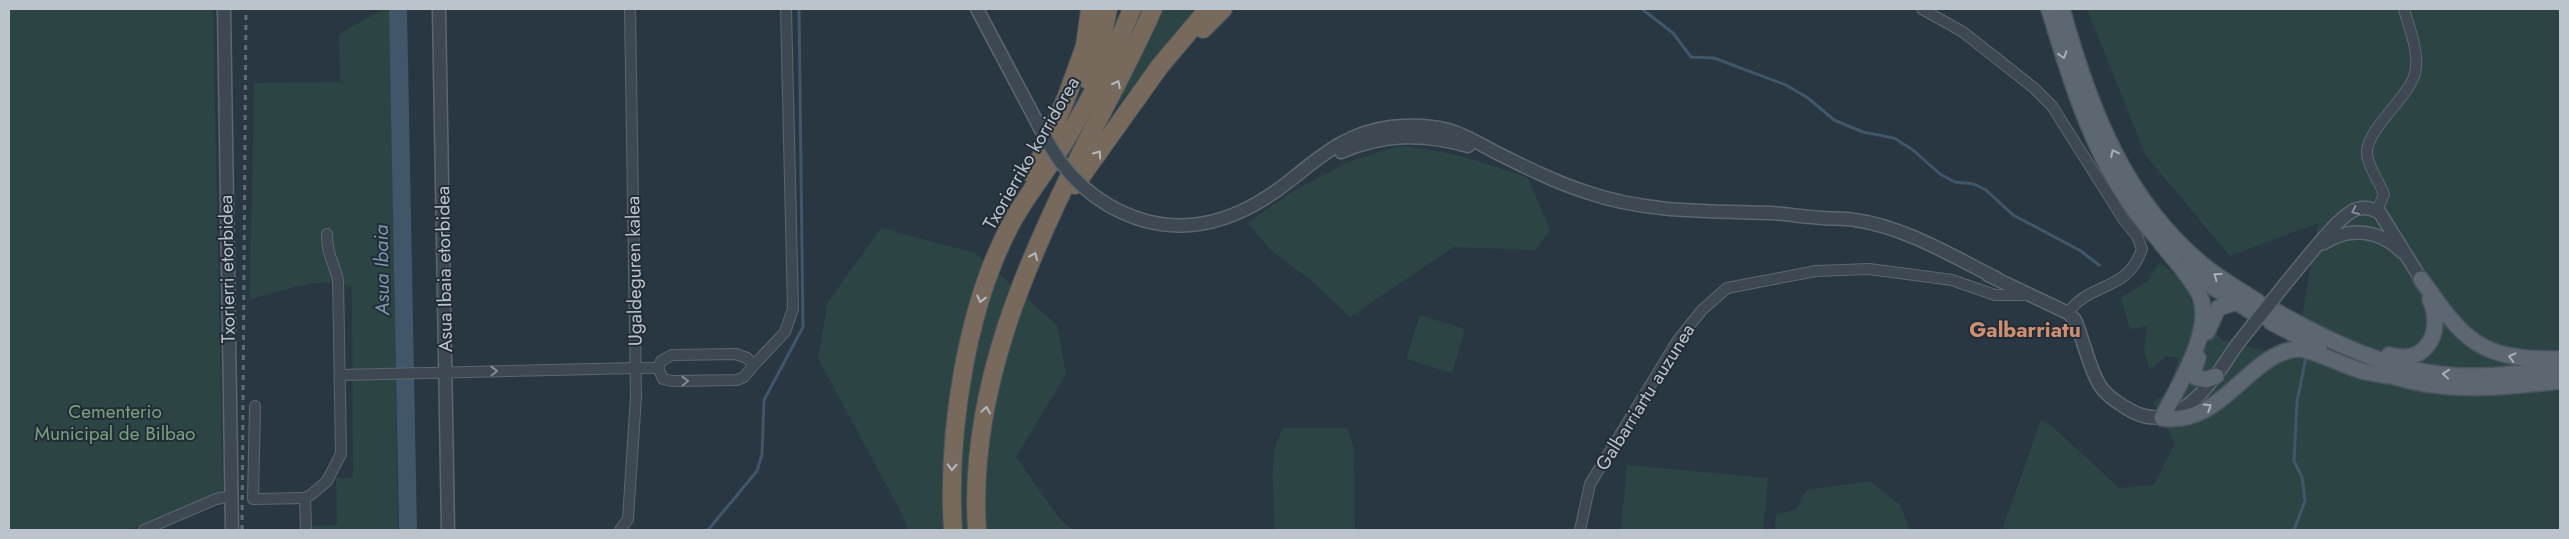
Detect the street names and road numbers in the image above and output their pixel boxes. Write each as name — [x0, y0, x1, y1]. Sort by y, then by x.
street label: Txorierriko korridorea — [976, 72, 1086, 234]
street label: Asua Ibaia etorbidea — [429, 186, 459, 352]
street label: Txorierri etorbidea — [212, 195, 242, 343]
street label: Ugaldeguren kalea — [619, 196, 649, 346]
street label: Galbarriartu auzunea — [1589, 318, 1701, 476]

